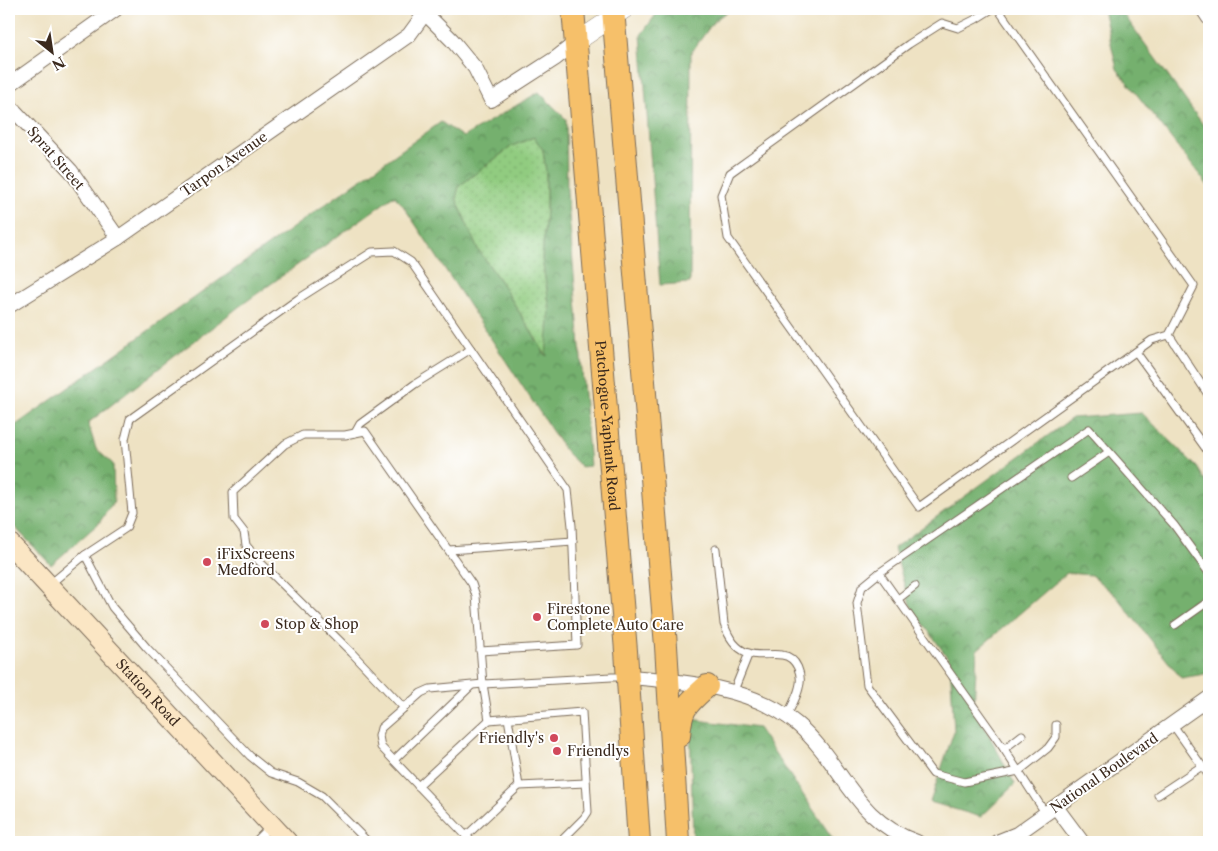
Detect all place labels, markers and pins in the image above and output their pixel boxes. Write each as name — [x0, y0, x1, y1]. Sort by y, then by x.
place label: iFixScreens Medford — [217, 545, 295, 579]
marker: iFixScreens Medford — [201, 556, 213, 568]
place label: Firestone Complete Auto Care — [547, 600, 684, 634]
marker: Firestone Complete Auto Care — [531, 611, 543, 623]
place label: Stop & Shop — [275, 615, 359, 633]
marker: Stop & Shop — [259, 618, 271, 630]
place label: Friendly's — [479, 729, 544, 747]
marker: Friendly's — [548, 732, 560, 744]
place label: Friendlys — [567, 742, 629, 760]
marker: Friendlys — [551, 745, 563, 757]

